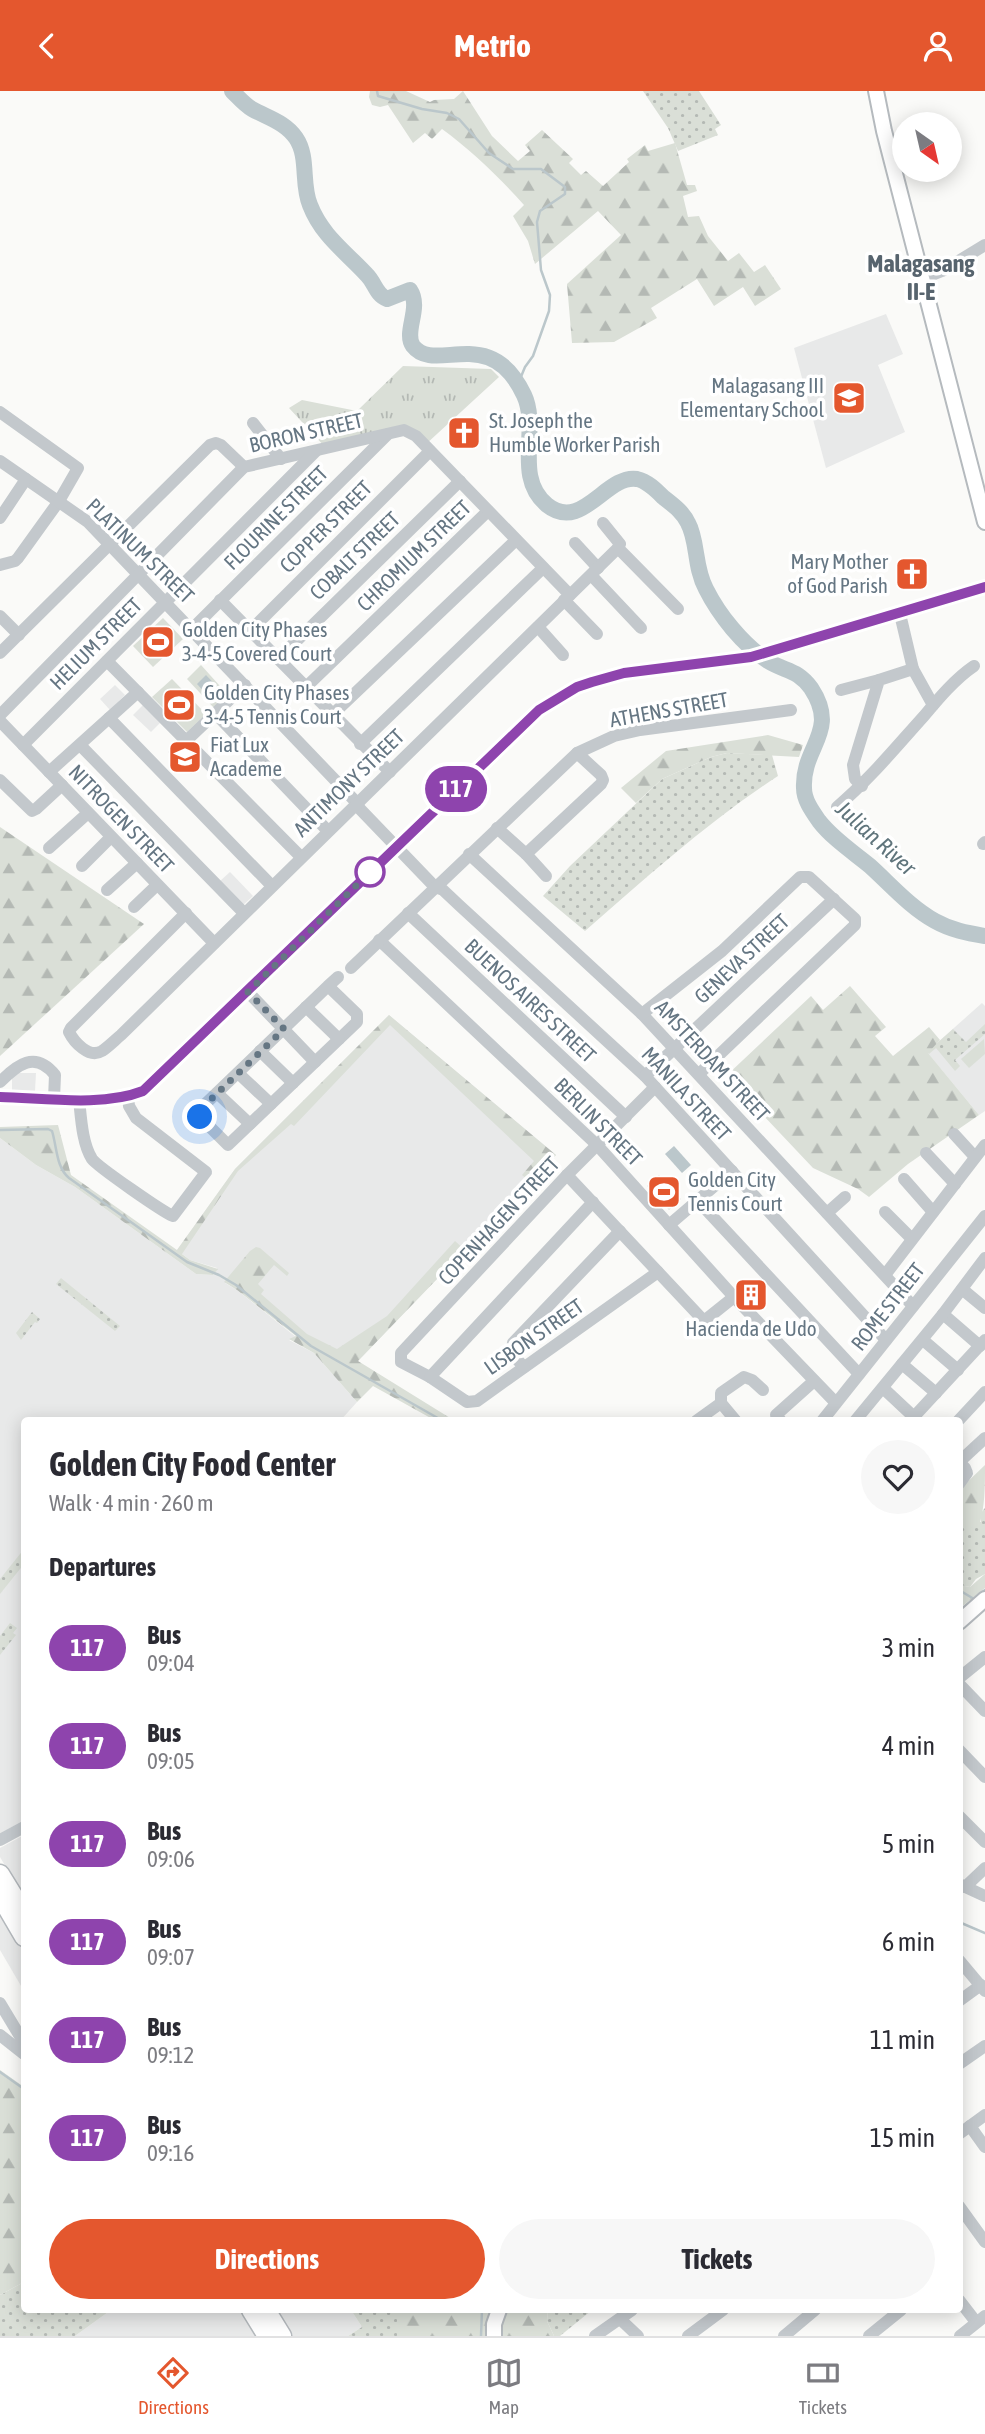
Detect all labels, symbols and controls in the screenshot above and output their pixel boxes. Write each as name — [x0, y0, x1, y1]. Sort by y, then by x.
icon: back — [28, 27, 66, 65]
text: Metrio — [454, 27, 531, 64]
icon: person — [919, 27, 957, 65]
north arrow — [892, 112, 962, 182]
map controls — [892, 112, 962, 182]
district label: Malagasang II-E — [867, 250, 975, 305]
place label: Malagasang III Elementary School — [680, 373, 824, 421]
school or university icon: Malagasang III Elementary School — [830, 379, 868, 417]
street label: BORON STREET — [247, 407, 365, 457]
place label: St. Joseph the Humble Worker Parish — [489, 408, 661, 456]
church icon: St. Joseph the Humble Worker Parish — [445, 414, 483, 452]
street label: FLOURINE STREET — [219, 461, 332, 574]
street label: COPPER STREET — [274, 475, 376, 577]
street label: PLATINUM STREET — [82, 493, 199, 607]
street label: CHROMIUM STREET — [352, 495, 475, 616]
street label: COBALT STREET — [304, 507, 404, 604]
place label: Mary Mother of God Parish — [787, 549, 889, 597]
church icon: Mary Mother of God Parish — [893, 555, 931, 593]
street label: HELIUM STREET — [45, 593, 146, 694]
place label: Golden City Phases 3-4-5 Covered Court — [182, 617, 332, 665]
sports icon: Golden City Phases 3-4-5 Covered Court — [139, 623, 177, 661]
place label: Golden City Phases 3-4-5 Tennis Court — [204, 680, 349, 728]
sports icon: Golden City Phases 3-4-5 Tennis Court — [160, 686, 198, 724]
street label: ATHENS STREET — [608, 687, 730, 731]
street label: ANTIMONY STREET — [288, 724, 408, 841]
place label: Fiat Lux Academe — [210, 732, 282, 780]
school or university icon: Fiat Lux Academe — [166, 738, 204, 776]
street label: NITROGEN STREET — [64, 759, 179, 877]
line badge: 117 — [416, 766, 496, 812]
text: 117 — [439, 775, 473, 802]
water label: Julian River — [830, 795, 922, 881]
unlabelled marker — [355, 857, 385, 887]
street label: GENEVA STREET — [689, 909, 793, 1008]
street label: BUENOS AIRES STREET — [460, 933, 601, 1067]
street label: AMSTERDAM STREET — [651, 995, 775, 1126]
street label: MANILA STREET — [637, 1042, 736, 1145]
street label: BERLIN STREET — [550, 1073, 647, 1170]
your location — [182, 1099, 217, 1134]
street label: COPENHAGEN STREET — [433, 1151, 564, 1289]
place label: Golden City Tennis Court — [688, 1167, 782, 1215]
sports icon: Golden City Tennis Court — [645, 1173, 683, 1211]
street label: ROME STREET — [846, 1258, 929, 1355]
building icon: Hacienda de Udo — [732, 1276, 770, 1314]
street label: LISBON STREET — [479, 1293, 588, 1379]
place label: Hacienda de Udo — [685, 1316, 817, 1340]
button: heart — [861, 1440, 935, 1514]
text: Golden City Food Center — [49, 1445, 335, 1483]
text: Walk · 4 min · 260 m — [49, 1490, 213, 1516]
text: Departures — [49, 1552, 156, 1582]
text: Bus — [147, 1620, 181, 1650]
text: 3 min — [882, 1633, 935, 1663]
text: 117 — [71, 1634, 104, 1661]
text: 09:04 — [147, 1650, 195, 1676]
text: Bus — [147, 1718, 181, 1748]
text: 4 min — [882, 1731, 935, 1761]
text: 117 — [71, 1732, 104, 1759]
text: 09:05 — [147, 1748, 195, 1774]
text: Bus — [147, 1816, 181, 1846]
text: 5 min — [882, 1829, 935, 1859]
text: 117 — [71, 1830, 104, 1857]
text: 09:06 — [147, 1846, 195, 1872]
text: Bus — [147, 1914, 181, 1944]
text: 6 min — [882, 1927, 935, 1957]
text: 117 — [71, 1928, 104, 1955]
text: 09:07 — [147, 1944, 195, 1970]
text: Bus — [147, 2012, 181, 2042]
text: 11 min — [870, 2025, 935, 2055]
text: 117 — [71, 2026, 104, 2053]
text: 09:12 — [147, 2042, 194, 2068]
text: Bus — [147, 2110, 181, 2140]
text: 15 min — [870, 2123, 935, 2153]
text: 117 — [71, 2124, 104, 2151]
text: 09:16 — [147, 2140, 194, 2166]
button: Directions — [49, 2219, 485, 2299]
button: Tickets — [499, 2219, 935, 2299]
tab: Directions — [138, 2354, 209, 2418]
tab: Map — [485, 2354, 523, 2418]
tab: Tickets — [799, 2354, 847, 2418]

